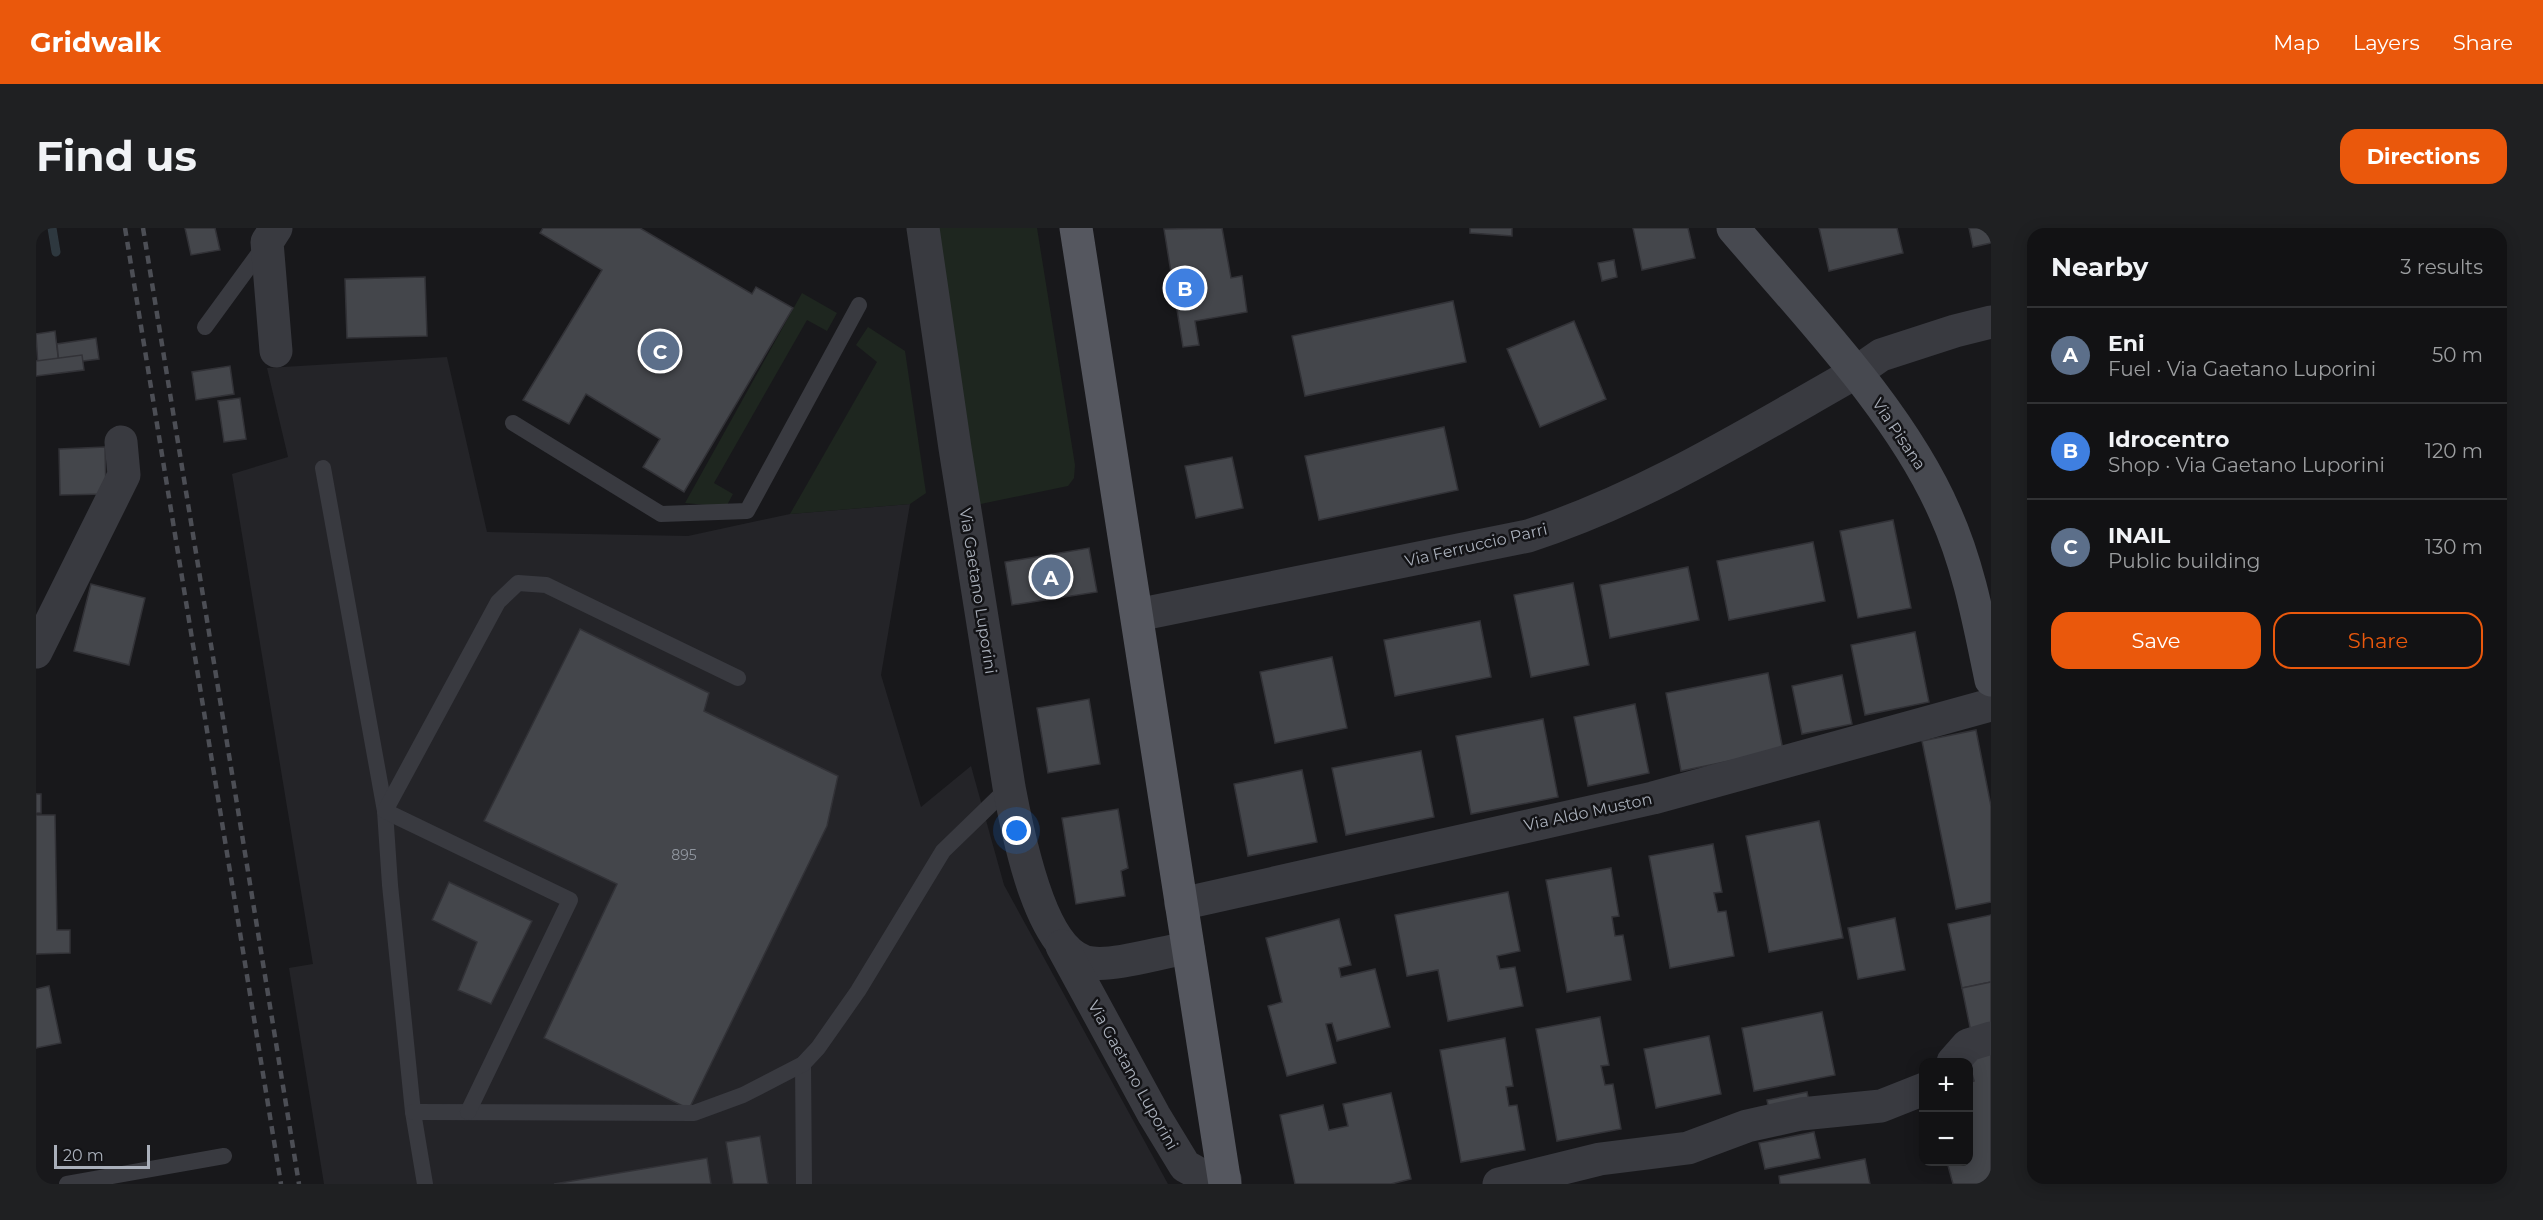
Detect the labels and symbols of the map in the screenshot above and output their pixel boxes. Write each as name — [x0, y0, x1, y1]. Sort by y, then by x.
pin: B — [1166, 266, 1204, 310]
pin: C — [640, 328, 680, 374]
street label: Via Pisana — [1868, 395, 1930, 473]
street label: Via Gaetano Luporini — [956, 507, 1000, 675]
street label: Via Ferruccio Parri — [1403, 519, 1549, 571]
pin: A — [1032, 554, 1070, 600]
street label: Via Aldo Muston — [1522, 789, 1654, 835]
your location — [1002, 816, 1031, 845]
house number: 895 — [671, 846, 697, 864]
street label: Via Gaetano Luporini — [1084, 997, 1182, 1153]
scale bar — [54, 1142, 150, 1170]

